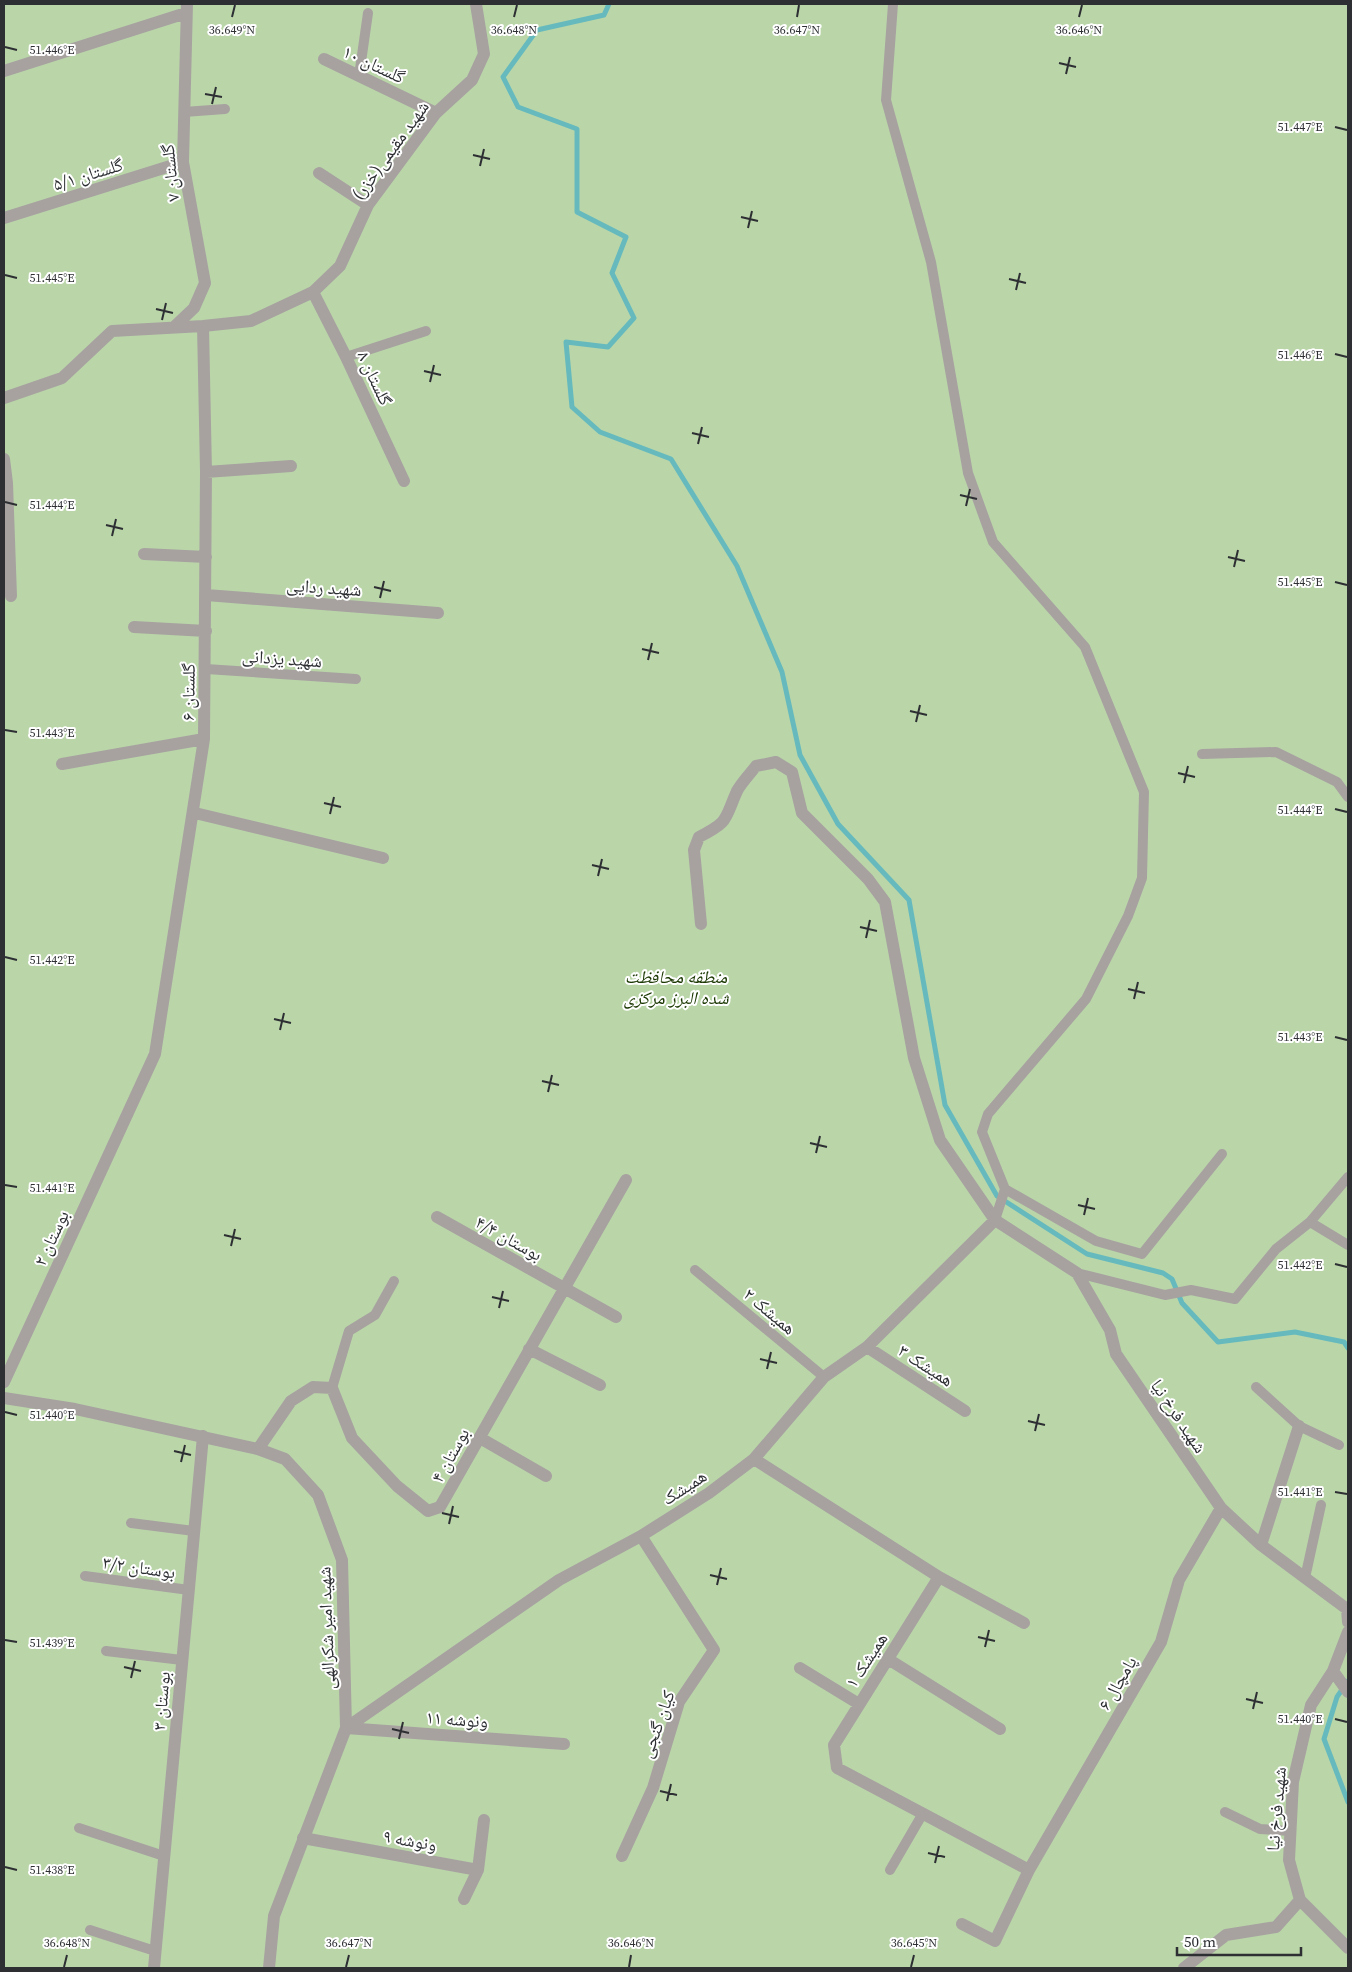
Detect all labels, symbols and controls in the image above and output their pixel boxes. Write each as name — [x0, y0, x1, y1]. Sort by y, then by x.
text: 36.649°N — [209, 22, 255, 38]
text: 36.648°N — [491, 22, 537, 38]
text: 36.647°N — [774, 22, 820, 38]
text: 36.646°N — [1056, 22, 1102, 38]
street label: گلستان ۱۰ — [339, 39, 410, 89]
text: 51.446°E — [30, 42, 74, 58]
street label: شهید مقیمی(‌خزر) — [345, 95, 435, 205]
text: 51.447°E — [1278, 119, 1322, 135]
street label: گلستان ۷ — [154, 142, 185, 203]
street label: گلستان ۵/۱ — [50, 151, 126, 196]
text: 51.445°E — [30, 270, 74, 286]
street label: گلستان ۸ — [351, 347, 399, 410]
text: 51.446°E — [1278, 347, 1322, 363]
text: 51.444°E — [30, 497, 74, 513]
street label: شهید ردایی — [286, 572, 362, 602]
text: 51.445°E — [1278, 574, 1322, 590]
street label: شهید یزدانی — [241, 643, 323, 673]
street label: گلستان ۶ — [175, 662, 201, 721]
text: 51.443°E — [30, 725, 74, 741]
text: 51.444°E — [1278, 802, 1322, 818]
text: 51.442°E — [30, 952, 74, 968]
park label: منطقه محافظت شده البرز مرکزی — [623, 964, 730, 1010]
text: 51.443°E — [1278, 1029, 1322, 1045]
text: 51.441°E — [30, 1180, 74, 1196]
street label: بوستان ۲ — [27, 1206, 75, 1270]
street label: بوستان ۴/۴ — [471, 1209, 547, 1267]
text: 51.442°E — [1278, 1257, 1322, 1273]
street label: همیشک ۲ — [739, 1282, 801, 1340]
street label: همیشک ۳ — [894, 1338, 958, 1392]
street label: شهید فرخ نیا — [1145, 1374, 1213, 1458]
text: 51.440°E — [30, 1407, 74, 1423]
street label: بوستان ۴ — [425, 1423, 475, 1487]
street label: همیشک — [657, 1463, 711, 1511]
text: 51.441°E — [1278, 1484, 1322, 1500]
street label: بوستان ۳/۲ — [101, 1550, 177, 1584]
street label: شهید امیر شکرالهی — [311, 1566, 341, 1690]
street label: همیشک ۱ — [839, 1628, 893, 1692]
text: 51.439°E — [30, 1635, 74, 1651]
street label: پامچال ۶ — [1092, 1651, 1142, 1715]
street label: بوستان ۳ — [146, 1670, 176, 1732]
street label: کیان گنجی — [633, 1686, 681, 1761]
street label: ونوشه ۱۱ — [425, 1704, 489, 1734]
text: 51.440°E — [1278, 1711, 1322, 1727]
street label: شهید فرخ نیا — [1260, 1766, 1292, 1852]
street label: ونوشه ۹ — [381, 1823, 439, 1857]
text: 51.438°E — [30, 1862, 74, 1878]
scale bar — [1177, 1924, 1301, 1956]
text: 50 m — [1184, 1931, 1216, 1952]
text: 36.648°N — [44, 1935, 90, 1951]
text: 36.647°N — [326, 1935, 372, 1951]
text: 36.646°N — [608, 1935, 654, 1951]
text: 36.645°N — [891, 1935, 937, 1951]

